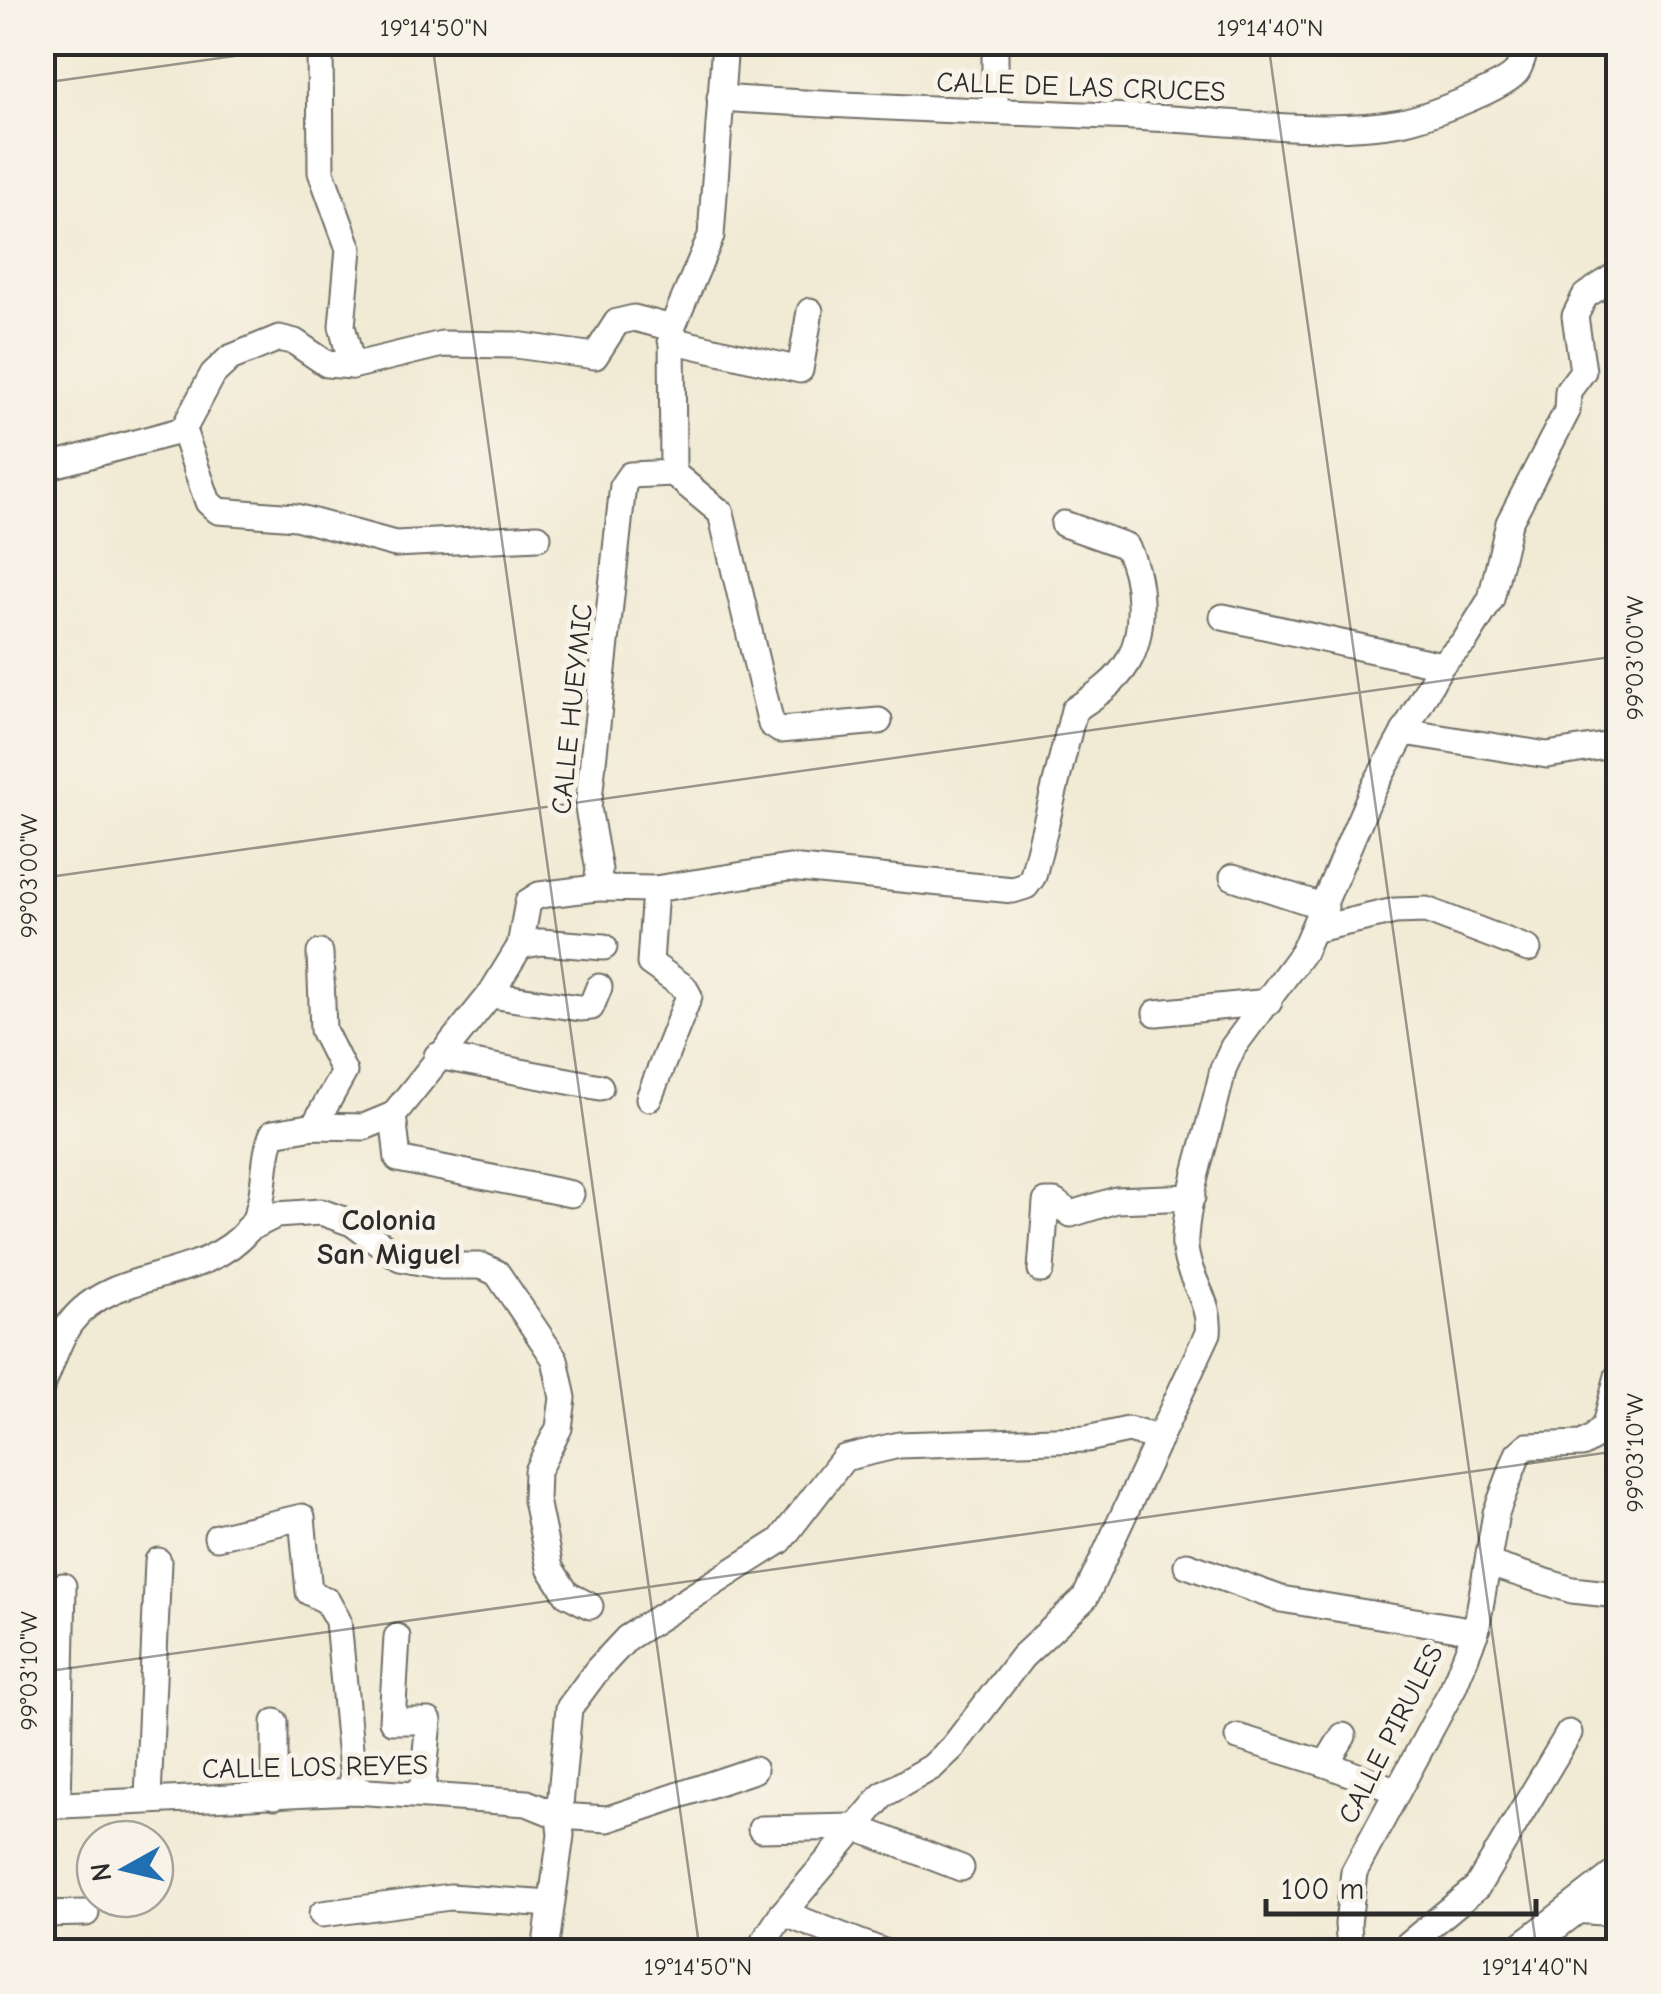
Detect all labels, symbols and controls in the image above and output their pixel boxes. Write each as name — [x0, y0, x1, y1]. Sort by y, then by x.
text: 19°14'50"N — [380, 13, 488, 42]
text: 19°14'40"N — [1217, 13, 1323, 42]
street label: CALLE DE LAS CRUCES — [936, 66, 1226, 108]
text: 99°03'00"W — [1620, 595, 1649, 720]
street label: CALLE HUEYMIC — [545, 602, 599, 816]
text: 99°03'00"W — [14, 813, 43, 938]
district label: Colonia San Miguel — [317, 1203, 461, 1272]
text: 99°03'10"W — [1620, 1393, 1649, 1513]
text: 99°03'10"W — [14, 1611, 43, 1731]
street label: CALLE PIRULES — [1332, 1639, 1450, 1829]
street label: CALLE LOS REYES — [202, 1749, 428, 1785]
north arrow — [75, 1819, 175, 1919]
scale bar — [1266, 1854, 1536, 1916]
text: N — [84, 1861, 118, 1884]
text: 100 m — [1281, 1872, 1364, 1907]
text: 19°14'50"N — [644, 1952, 752, 1981]
text: 19°14'40"N — [1482, 1952, 1588, 1981]

